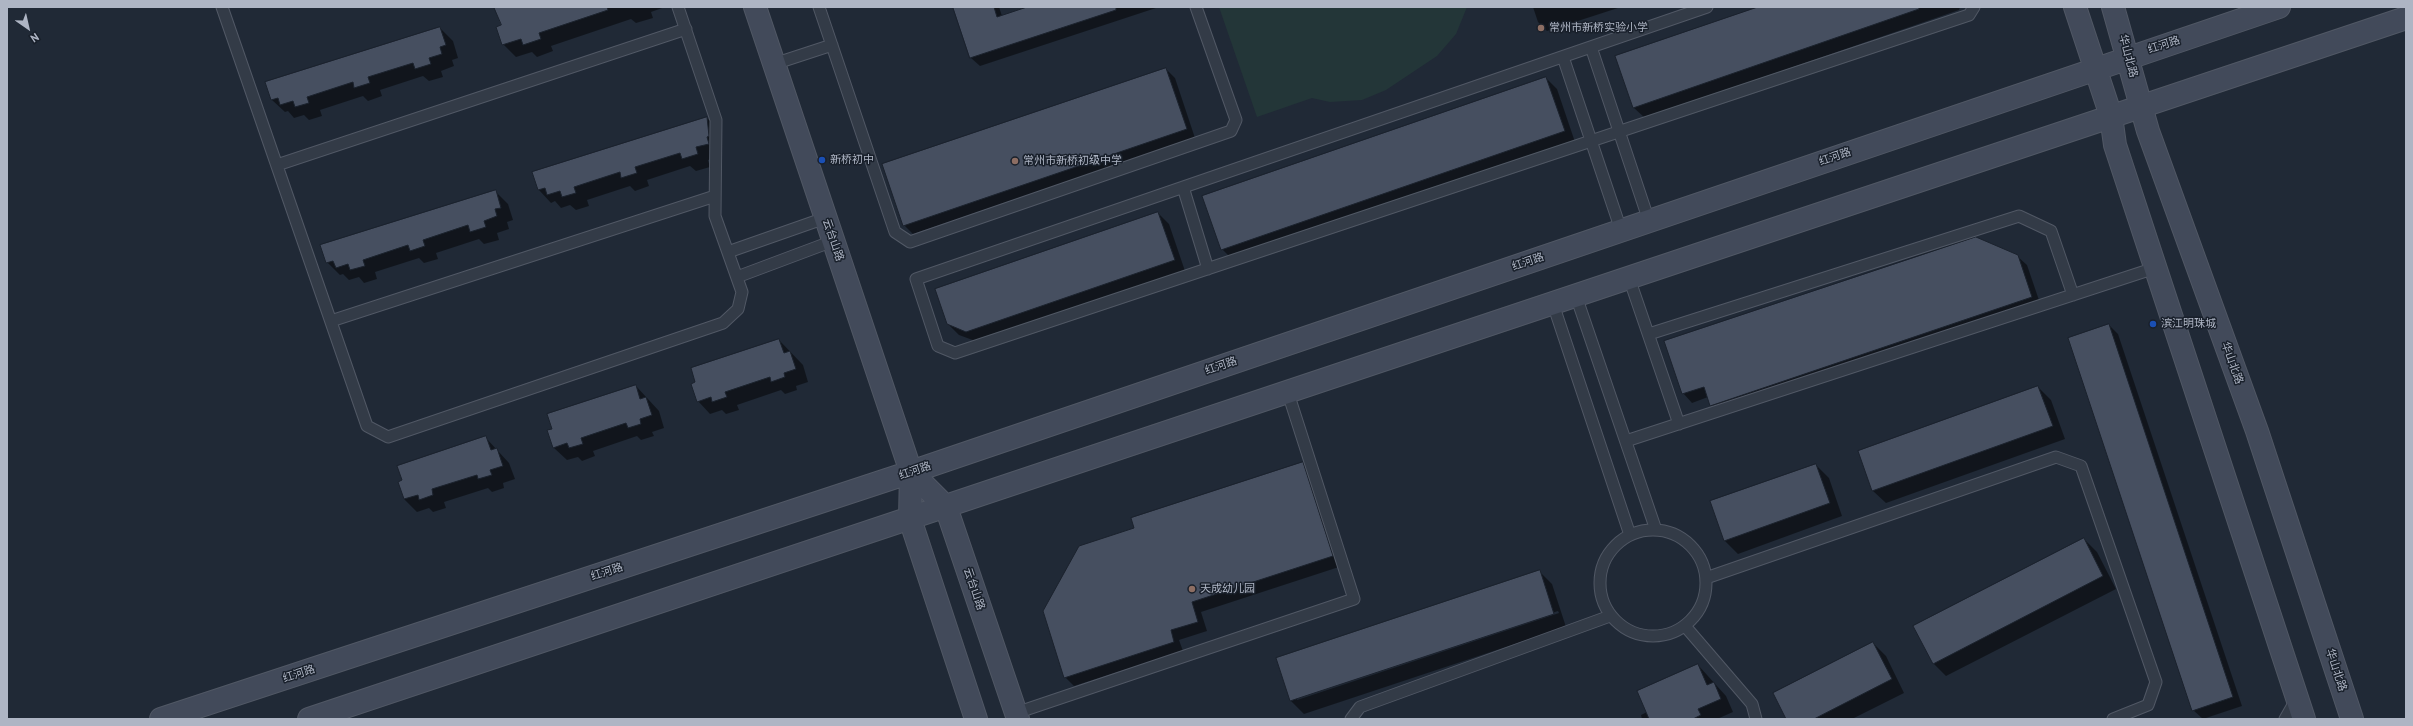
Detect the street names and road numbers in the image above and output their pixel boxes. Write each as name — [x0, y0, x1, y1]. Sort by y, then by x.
street label: 华山北路 — [2116, 33, 2140, 79]
street label: 红河路 — [2146, 34, 2182, 56]
street label: 红河路 — [1817, 145, 1853, 169]
street label: 云台山路 — [820, 217, 846, 263]
street label: 红河路 — [1510, 250, 1546, 274]
street label: 华山北路 — [2218, 340, 2246, 386]
street label: 红河路 — [1203, 354, 1239, 378]
street label: 红河路 — [897, 459, 933, 483]
street label: 红河路 — [589, 561, 625, 583]
street label: 云台山路 — [961, 566, 987, 612]
street label: 华山北路 — [2323, 647, 2349, 693]
street label: 红河路 — [281, 663, 317, 685]

